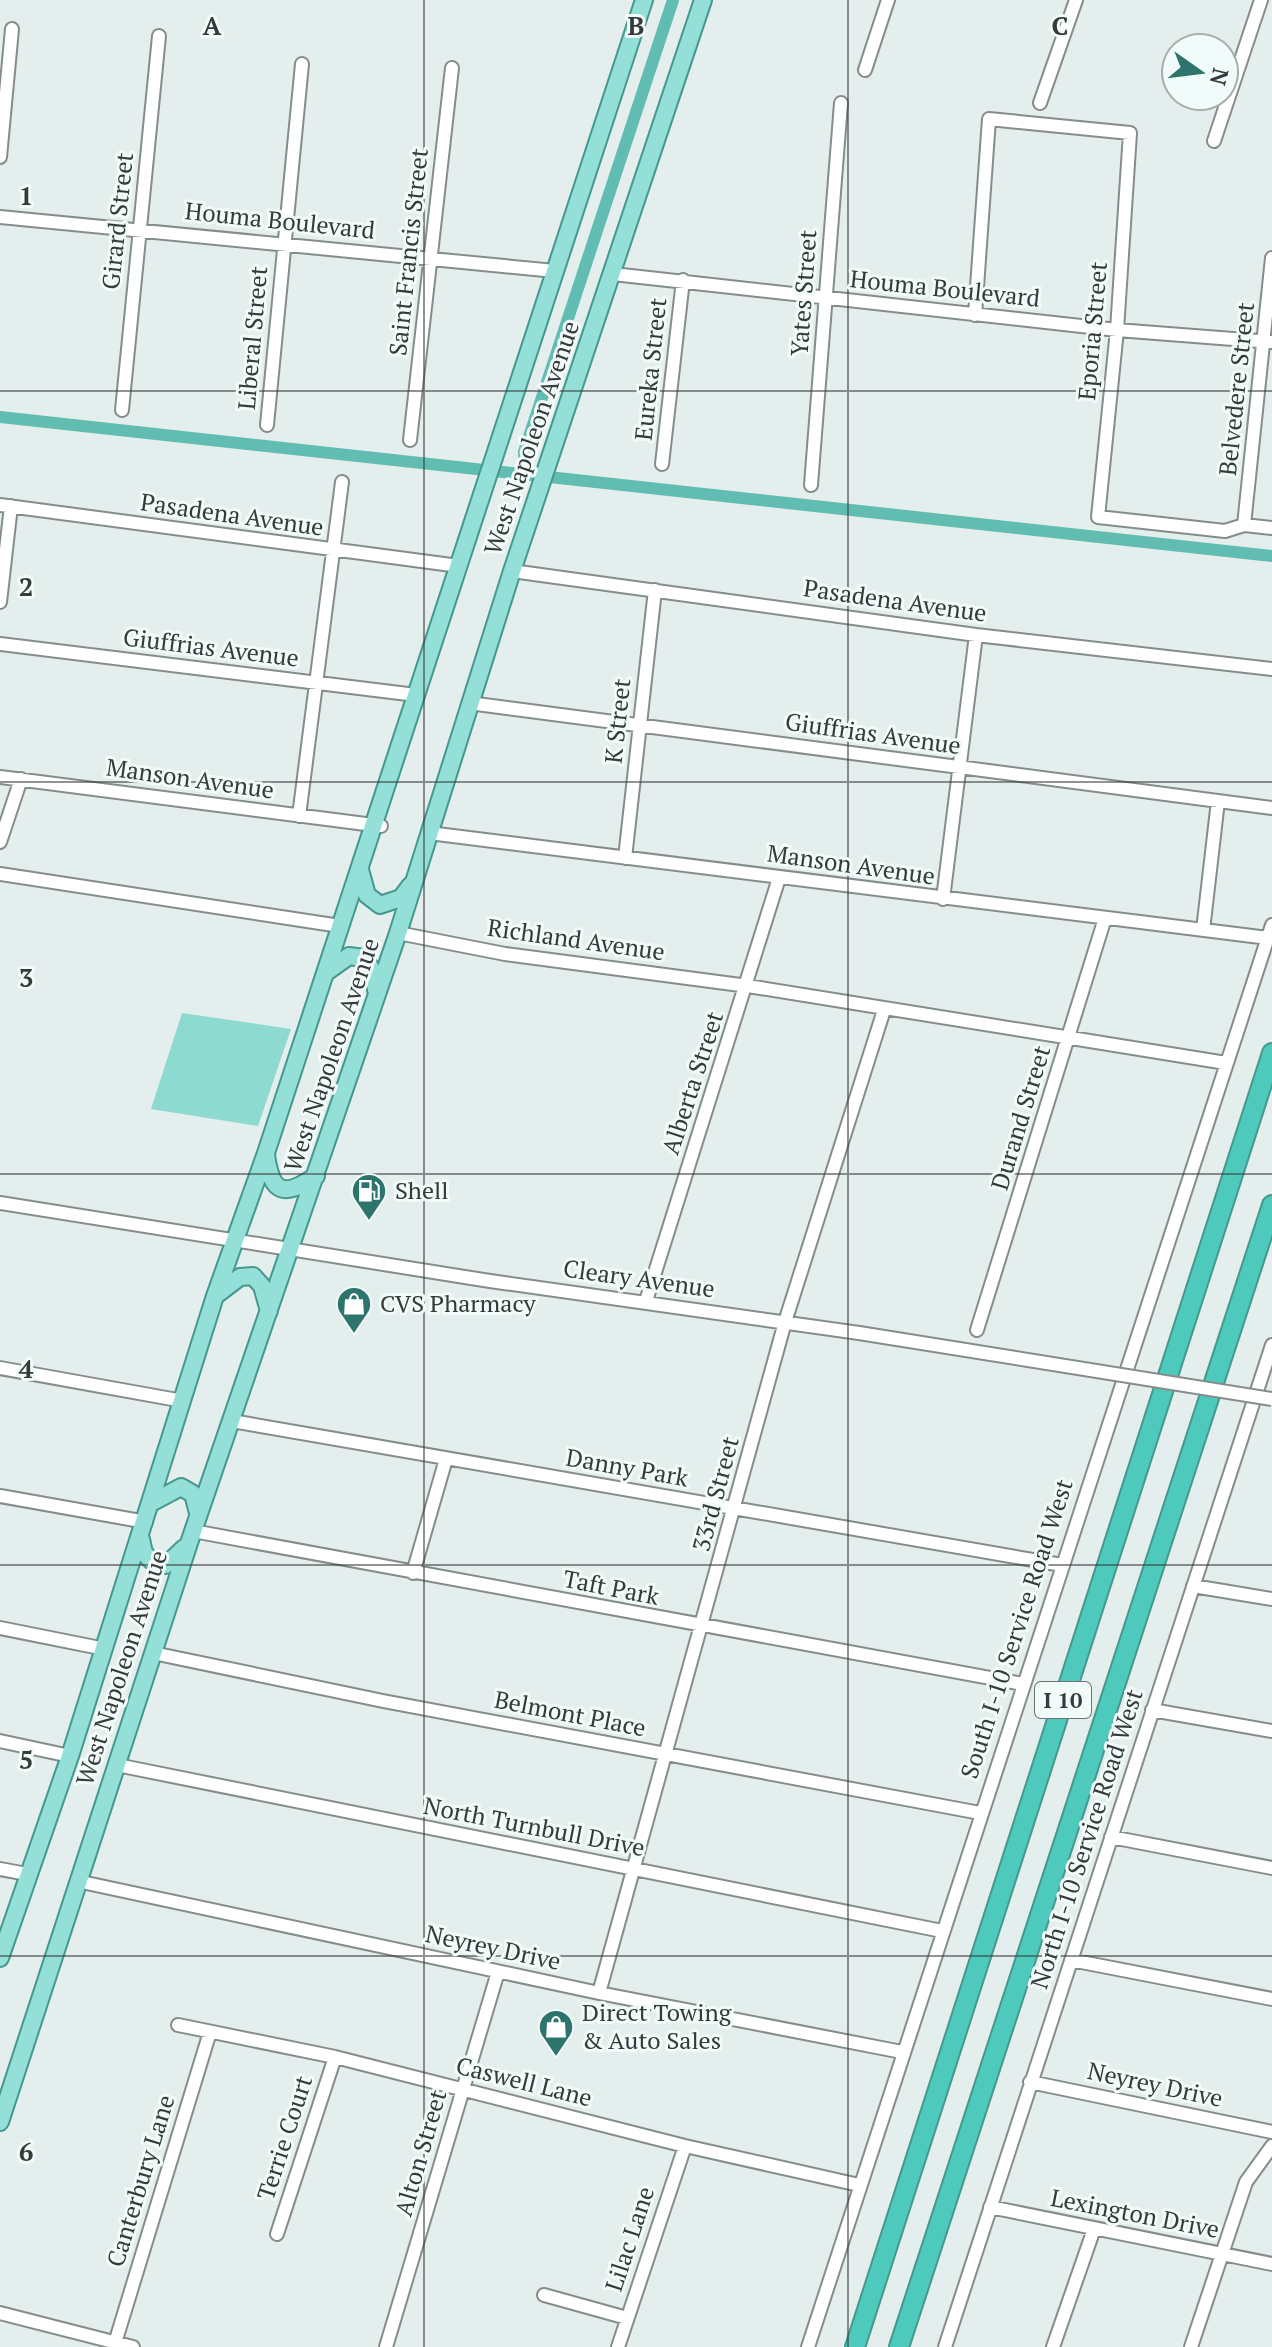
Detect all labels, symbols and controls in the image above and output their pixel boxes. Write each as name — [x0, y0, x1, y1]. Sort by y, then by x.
text: A — [203, 8, 222, 42]
text: B — [628, 8, 644, 42]
text: C — [1052, 8, 1068, 42]
north arrow — [1160, 32, 1240, 112]
text: N — [1204, 65, 1236, 89]
street label: Saint Francis Street — [381, 146, 435, 357]
street label: Girard Street — [94, 151, 140, 291]
text: 1 — [19, 178, 33, 212]
street label: Houma Boulevard — [184, 194, 377, 246]
street label: Yates Street — [783, 228, 823, 357]
street label: Eporia Street — [1070, 260, 1114, 402]
street label: Houma Boulevard — [849, 262, 1042, 314]
street label: Liberal Street — [230, 265, 274, 411]
street label: Eureka Street — [627, 296, 673, 442]
street label: Belvedere Street — [1211, 300, 1261, 477]
street label: West Napoleon Avenue — [476, 316, 586, 559]
street label: Pasadena Avenue — [138, 485, 326, 543]
text: 2 — [19, 569, 33, 603]
street label: Pasadena Avenue — [801, 571, 989, 629]
street label: Giuffrias Avenue — [121, 620, 301, 674]
street label: K Street — [597, 677, 637, 765]
street label: Giuffrias Avenue — [783, 705, 963, 761]
street label: Manson Avenue — [104, 750, 276, 806]
street label: Manson Avenue — [765, 836, 937, 892]
street label: Richland Avenue — [485, 911, 667, 967]
street label: West Napoleon Avenue — [276, 933, 386, 1176]
text: 3 — [19, 960, 33, 994]
street label: Alberta Street — [654, 1007, 730, 1158]
street label: Durand Street — [983, 1041, 1057, 1194]
fuel station icon: Shell — [350, 1172, 388, 1222]
place label: Shell — [395, 1174, 448, 1206]
street label: Cleary Avenue — [561, 1252, 717, 1304]
shop icon: CVS Pharmacy — [335, 1285, 373, 1335]
place label: CVS Pharmacy — [380, 1287, 537, 1319]
text: 4 — [19, 1351, 34, 1385]
street label: 33rd Street — [684, 1433, 746, 1555]
street label: Danny Park — [564, 1441, 691, 1494]
street label: South I-10 Service Road West — [952, 1475, 1080, 1782]
street label: West Napoleon Avenue — [68, 1546, 174, 1789]
street label: Taft Park — [561, 1562, 662, 1612]
road number: I 10 — [1035, 1682, 1091, 1718]
street label: Belmont Place — [492, 1683, 649, 1743]
street label: North I-10 Service Road West — [1022, 1685, 1150, 1993]
text: 5 — [19, 1742, 33, 1776]
street label: North Turnbull Drive — [421, 1789, 648, 1863]
street label: Neyrey Drive — [423, 1917, 564, 1977]
place label: Direct Towing & Auto Sales — [582, 1996, 732, 2056]
shop icon: Direct Towing & Auto Sales — [537, 2008, 575, 2058]
street label: Caswell Lane — [453, 2049, 596, 2113]
street label: Neyrey Drive — [1085, 2054, 1226, 2114]
street label: Terrie Court — [249, 2071, 319, 2204]
street label: Alton Street — [387, 2086, 453, 2220]
street label: Canterbury Lane — [99, 2091, 181, 2271]
text: 6 — [19, 2134, 33, 2168]
street label: Lexington Drive — [1048, 2181, 1222, 2245]
street label: Lilac Lane — [597, 2182, 661, 2295]

